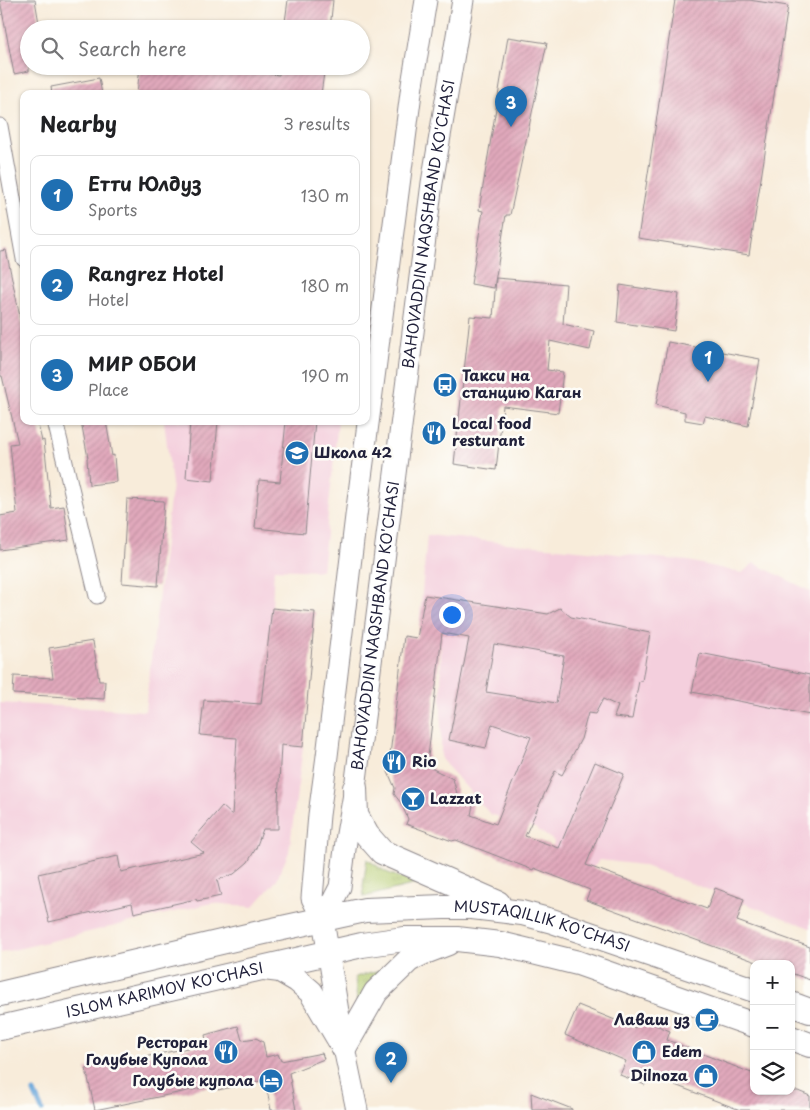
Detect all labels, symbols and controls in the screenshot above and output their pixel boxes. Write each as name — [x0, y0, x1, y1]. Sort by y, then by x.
search box — [20, 20, 370, 75]
icon: search — [38, 34, 66, 62]
text: Search here — [78, 34, 187, 62]
street label: BAHOVADDIN NAQSHBAND KO'CHASI — [395, 78, 459, 370]
pin: 3 — [495, 86, 527, 127]
text: Nearby — [40, 107, 117, 139]
text: 3 results — [283, 111, 350, 135]
text: Етти Юлдуз — [88, 169, 202, 197]
text: 1 — [53, 183, 61, 207]
text: 130 m — [301, 183, 349, 207]
text: Sports — [88, 197, 137, 221]
text: Rangrez Hotel — [88, 259, 224, 287]
text: 2 — [51, 273, 63, 297]
text: 180 m — [301, 273, 349, 297]
text: Hotel — [88, 287, 129, 311]
pin: 1 — [692, 341, 724, 382]
text: МИР ОБОИ — [88, 349, 197, 377]
text: 3 — [52, 363, 62, 387]
text: 190 m — [301, 363, 349, 387]
place label: Такси на станцию Каган — [462, 363, 582, 403]
bus stop icon: Такси на станцию Каган — [432, 372, 458, 398]
text: Place — [88, 377, 129, 401]
place label: Local food resturant — [452, 411, 531, 451]
restaurant icon: Local food resturant — [421, 420, 447, 446]
school or university icon: Школа 42 — [284, 440, 310, 466]
place label: Школа 42 — [314, 440, 392, 463]
street label: BAHOVADDIN NAQSHBAND KO'CHASI — [344, 479, 404, 772]
your location — [439, 602, 465, 628]
restaurant icon: Rio — [381, 749, 407, 775]
place label: Rio — [412, 749, 436, 772]
bar icon: Lazzat — [400, 786, 426, 812]
place label: Lazzat — [430, 786, 482, 809]
street label: MUSTAQILLIK KO'CHASI — [454, 894, 633, 957]
street label: ISLOM KARIMOV KO'CHASI — [63, 955, 265, 1023]
map controls — [750, 960, 795, 1095]
button: + — [750, 960, 795, 1005]
button: − — [750, 1005, 795, 1050]
place label: Лаваш уз — [614, 1007, 690, 1030]
cafe icon: Лаваш уз — [694, 1007, 720, 1033]
place label: Ресторан Голубые Купола — [86, 1030, 208, 1070]
restaurant icon: Ресторан Голубые Купола — [213, 1039, 239, 1065]
shop icon: Edem — [631, 1039, 657, 1065]
place label: Edem — [662, 1039, 702, 1062]
pin: 2 — [375, 1042, 407, 1083]
button: layers — [750, 1050, 795, 1095]
place label: Dilnoza — [630, 1063, 688, 1086]
shop icon: Dilnoza — [693, 1063, 719, 1089]
place label: Голубые купола — [132, 1068, 254, 1091]
hotel icon: Голубые купола — [258, 1068, 284, 1094]

